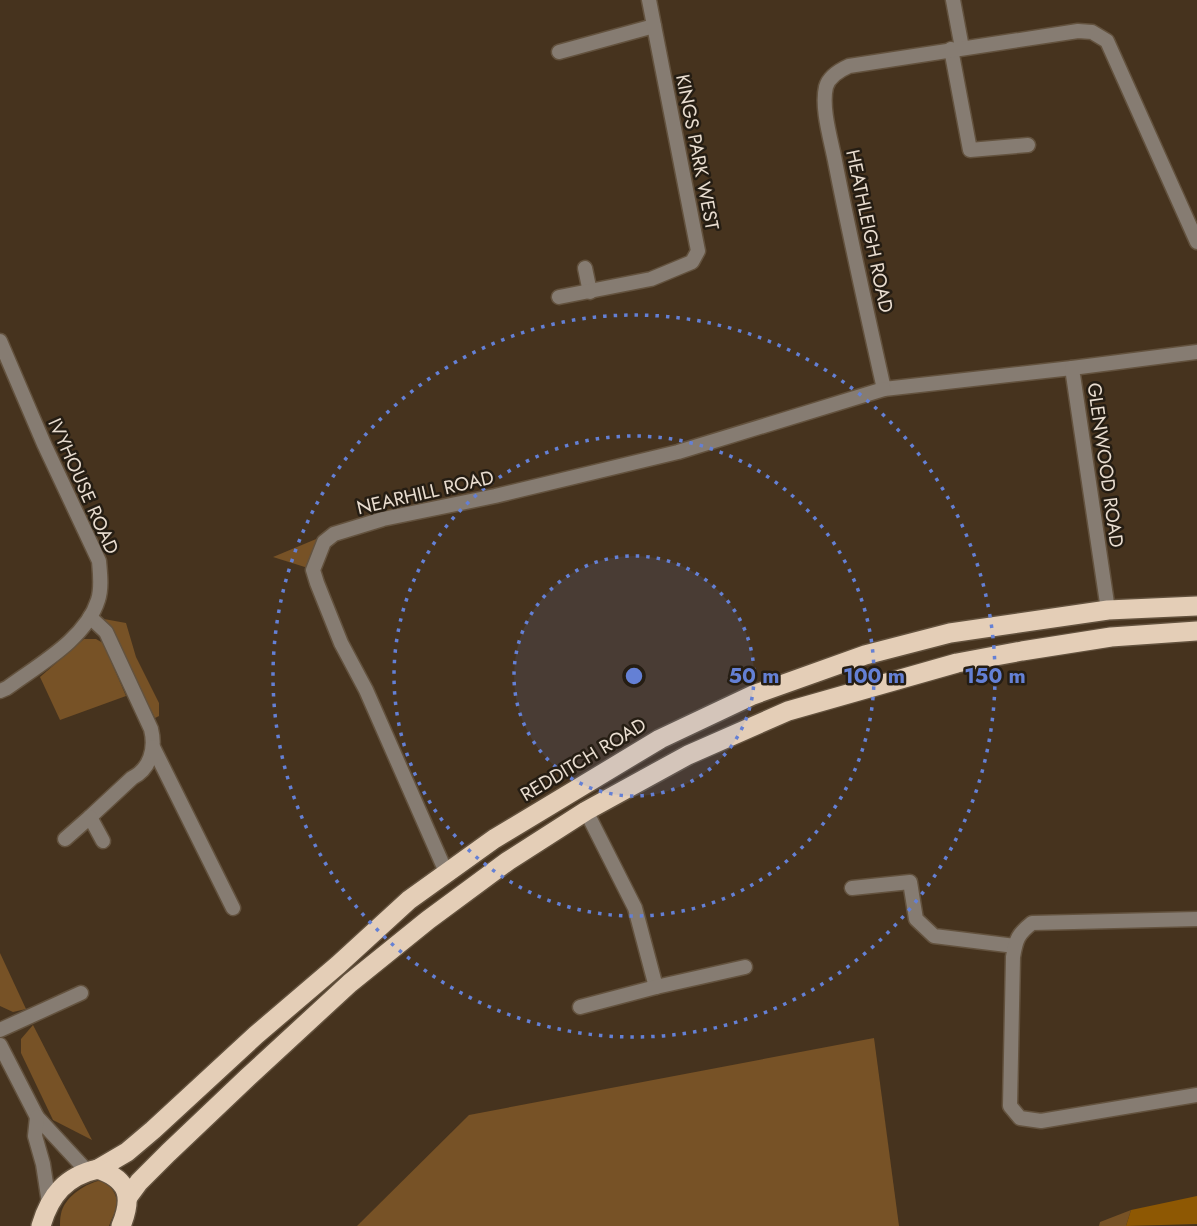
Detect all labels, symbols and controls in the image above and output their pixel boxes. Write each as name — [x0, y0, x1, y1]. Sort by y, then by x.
street label: KINGS PARK WEST — [669, 72, 726, 232]
street label: HEATHLEIGH ROAD — [839, 147, 900, 315]
street label: GLENWOOD ROAD — [1081, 381, 1130, 549]
street label: IVYHOUSE ROAD — [41, 414, 126, 559]
street label: NEARHILL ROAD — [354, 464, 496, 521]
text: 50 m — [729, 661, 779, 691]
text: 100 m — [843, 661, 905, 691]
text: 150 m — [964, 661, 1026, 691]
centre of rings — [622, 664, 646, 688]
street label: REDDITCH ROAD — [515, 711, 651, 808]

